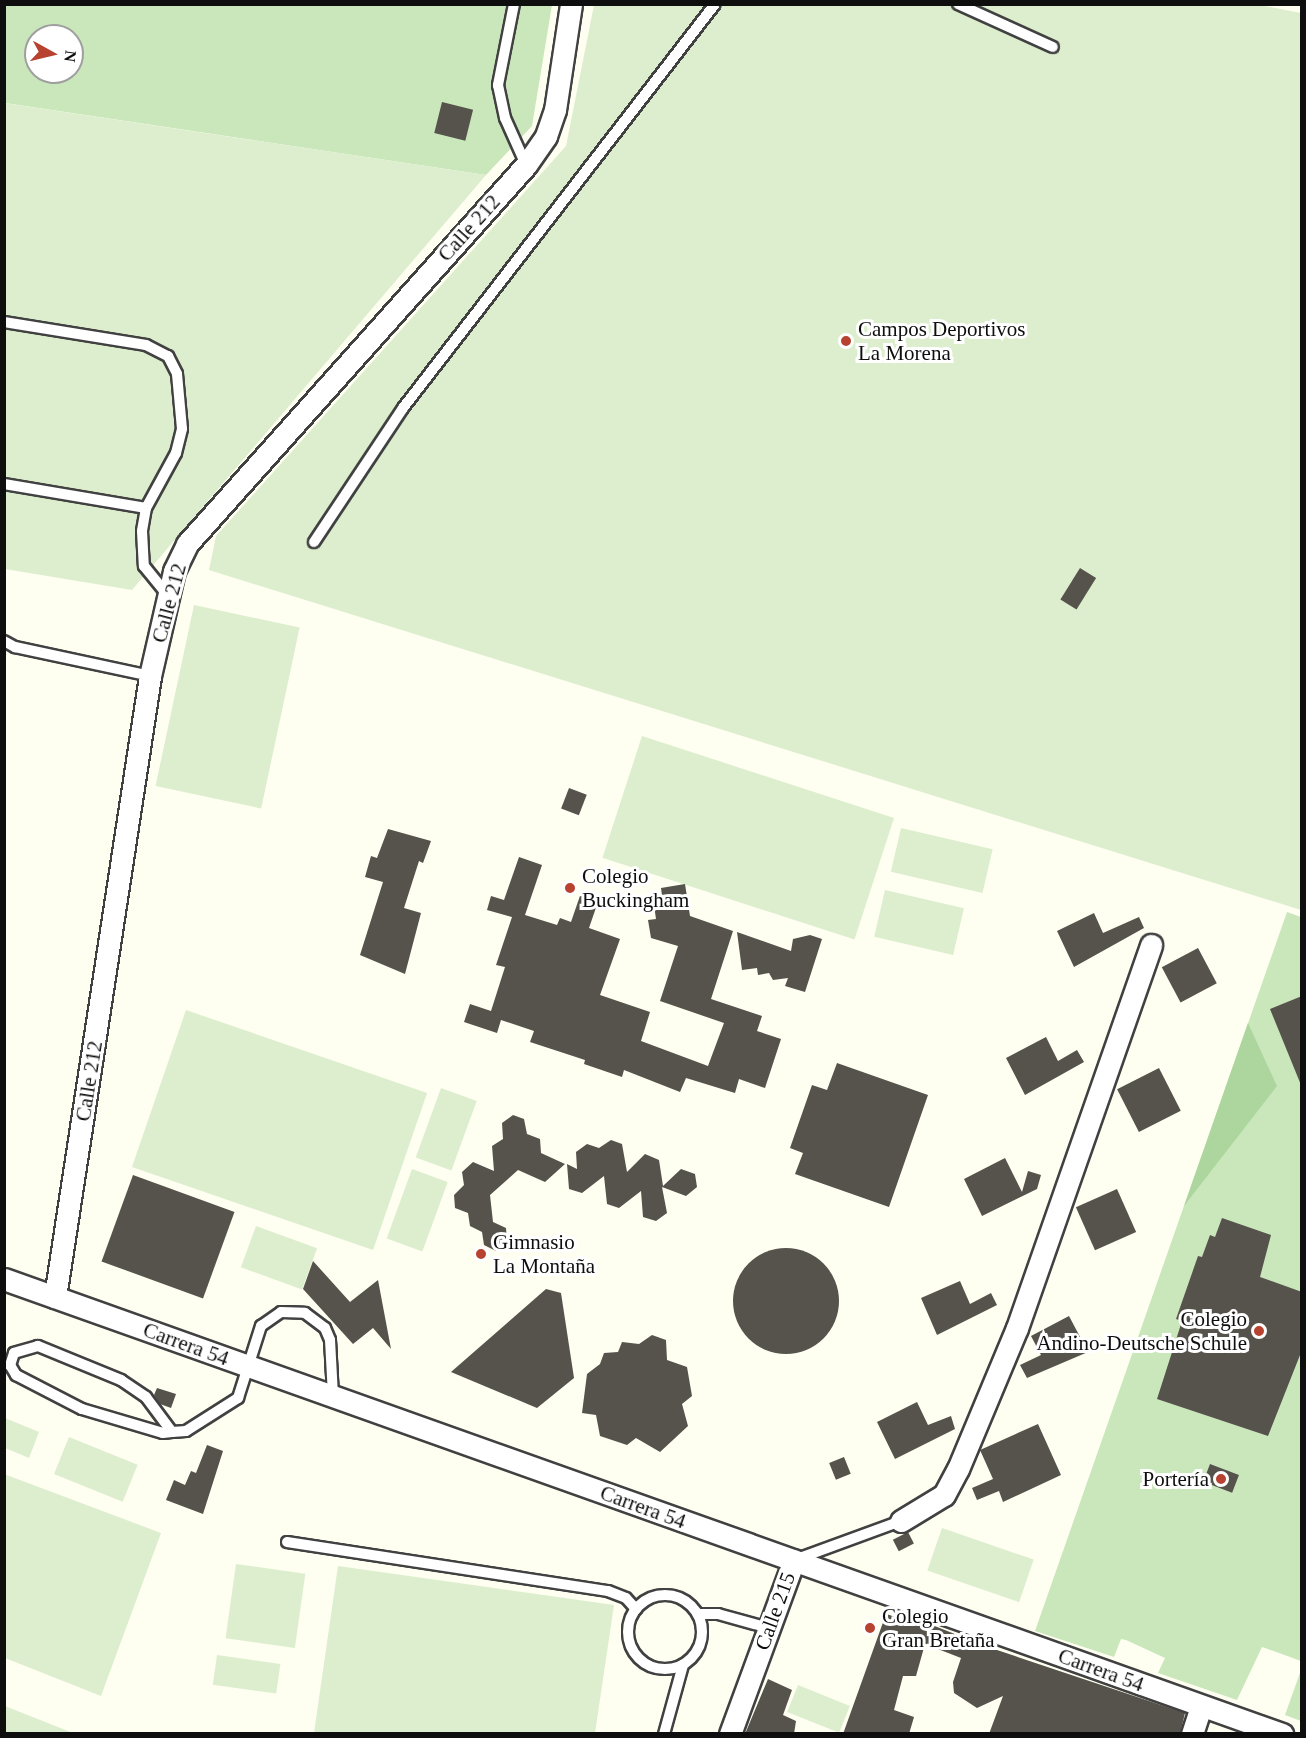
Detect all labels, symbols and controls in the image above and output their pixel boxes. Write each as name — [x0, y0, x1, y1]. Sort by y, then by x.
north arrow — [24, 24, 84, 84]
text: N — [61, 49, 80, 63]
street label: Calle 212 — [433, 189, 505, 267]
place label: Campos Deportivos La Morena — [858, 316, 1025, 366]
marker: Campos Deportivos La Morena — [839, 334, 853, 348]
street label: Calle 212 — [146, 561, 192, 645]
place label: Colegio Buckingham — [582, 863, 689, 913]
marker: Colegio Buckingham — [563, 881, 577, 895]
street label: Calle 212 — [70, 1039, 108, 1123]
place label: Gimnasio La Montaña — [493, 1229, 595, 1279]
marker: Gimnasio La Montaña — [474, 1247, 488, 1261]
place label: Colegio Andino-Deutsche Schule — [1036, 1306, 1247, 1356]
street label: Carrera 54 — [140, 1317, 232, 1371]
marker: Colegio Andino-Deutsche Schule — [1252, 1324, 1266, 1338]
place label: Portería — [1143, 1466, 1209, 1492]
marker: Portería — [1214, 1472, 1228, 1486]
street label: Carrera 54 — [597, 1480, 689, 1534]
street label: Calle 215 — [749, 1569, 801, 1653]
place label: Colegio Gran Bretaña — [882, 1603, 995, 1653]
marker: Colegio Gran Bretaña — [863, 1621, 877, 1635]
street label: Carrera 54 — [1055, 1643, 1147, 1697]

